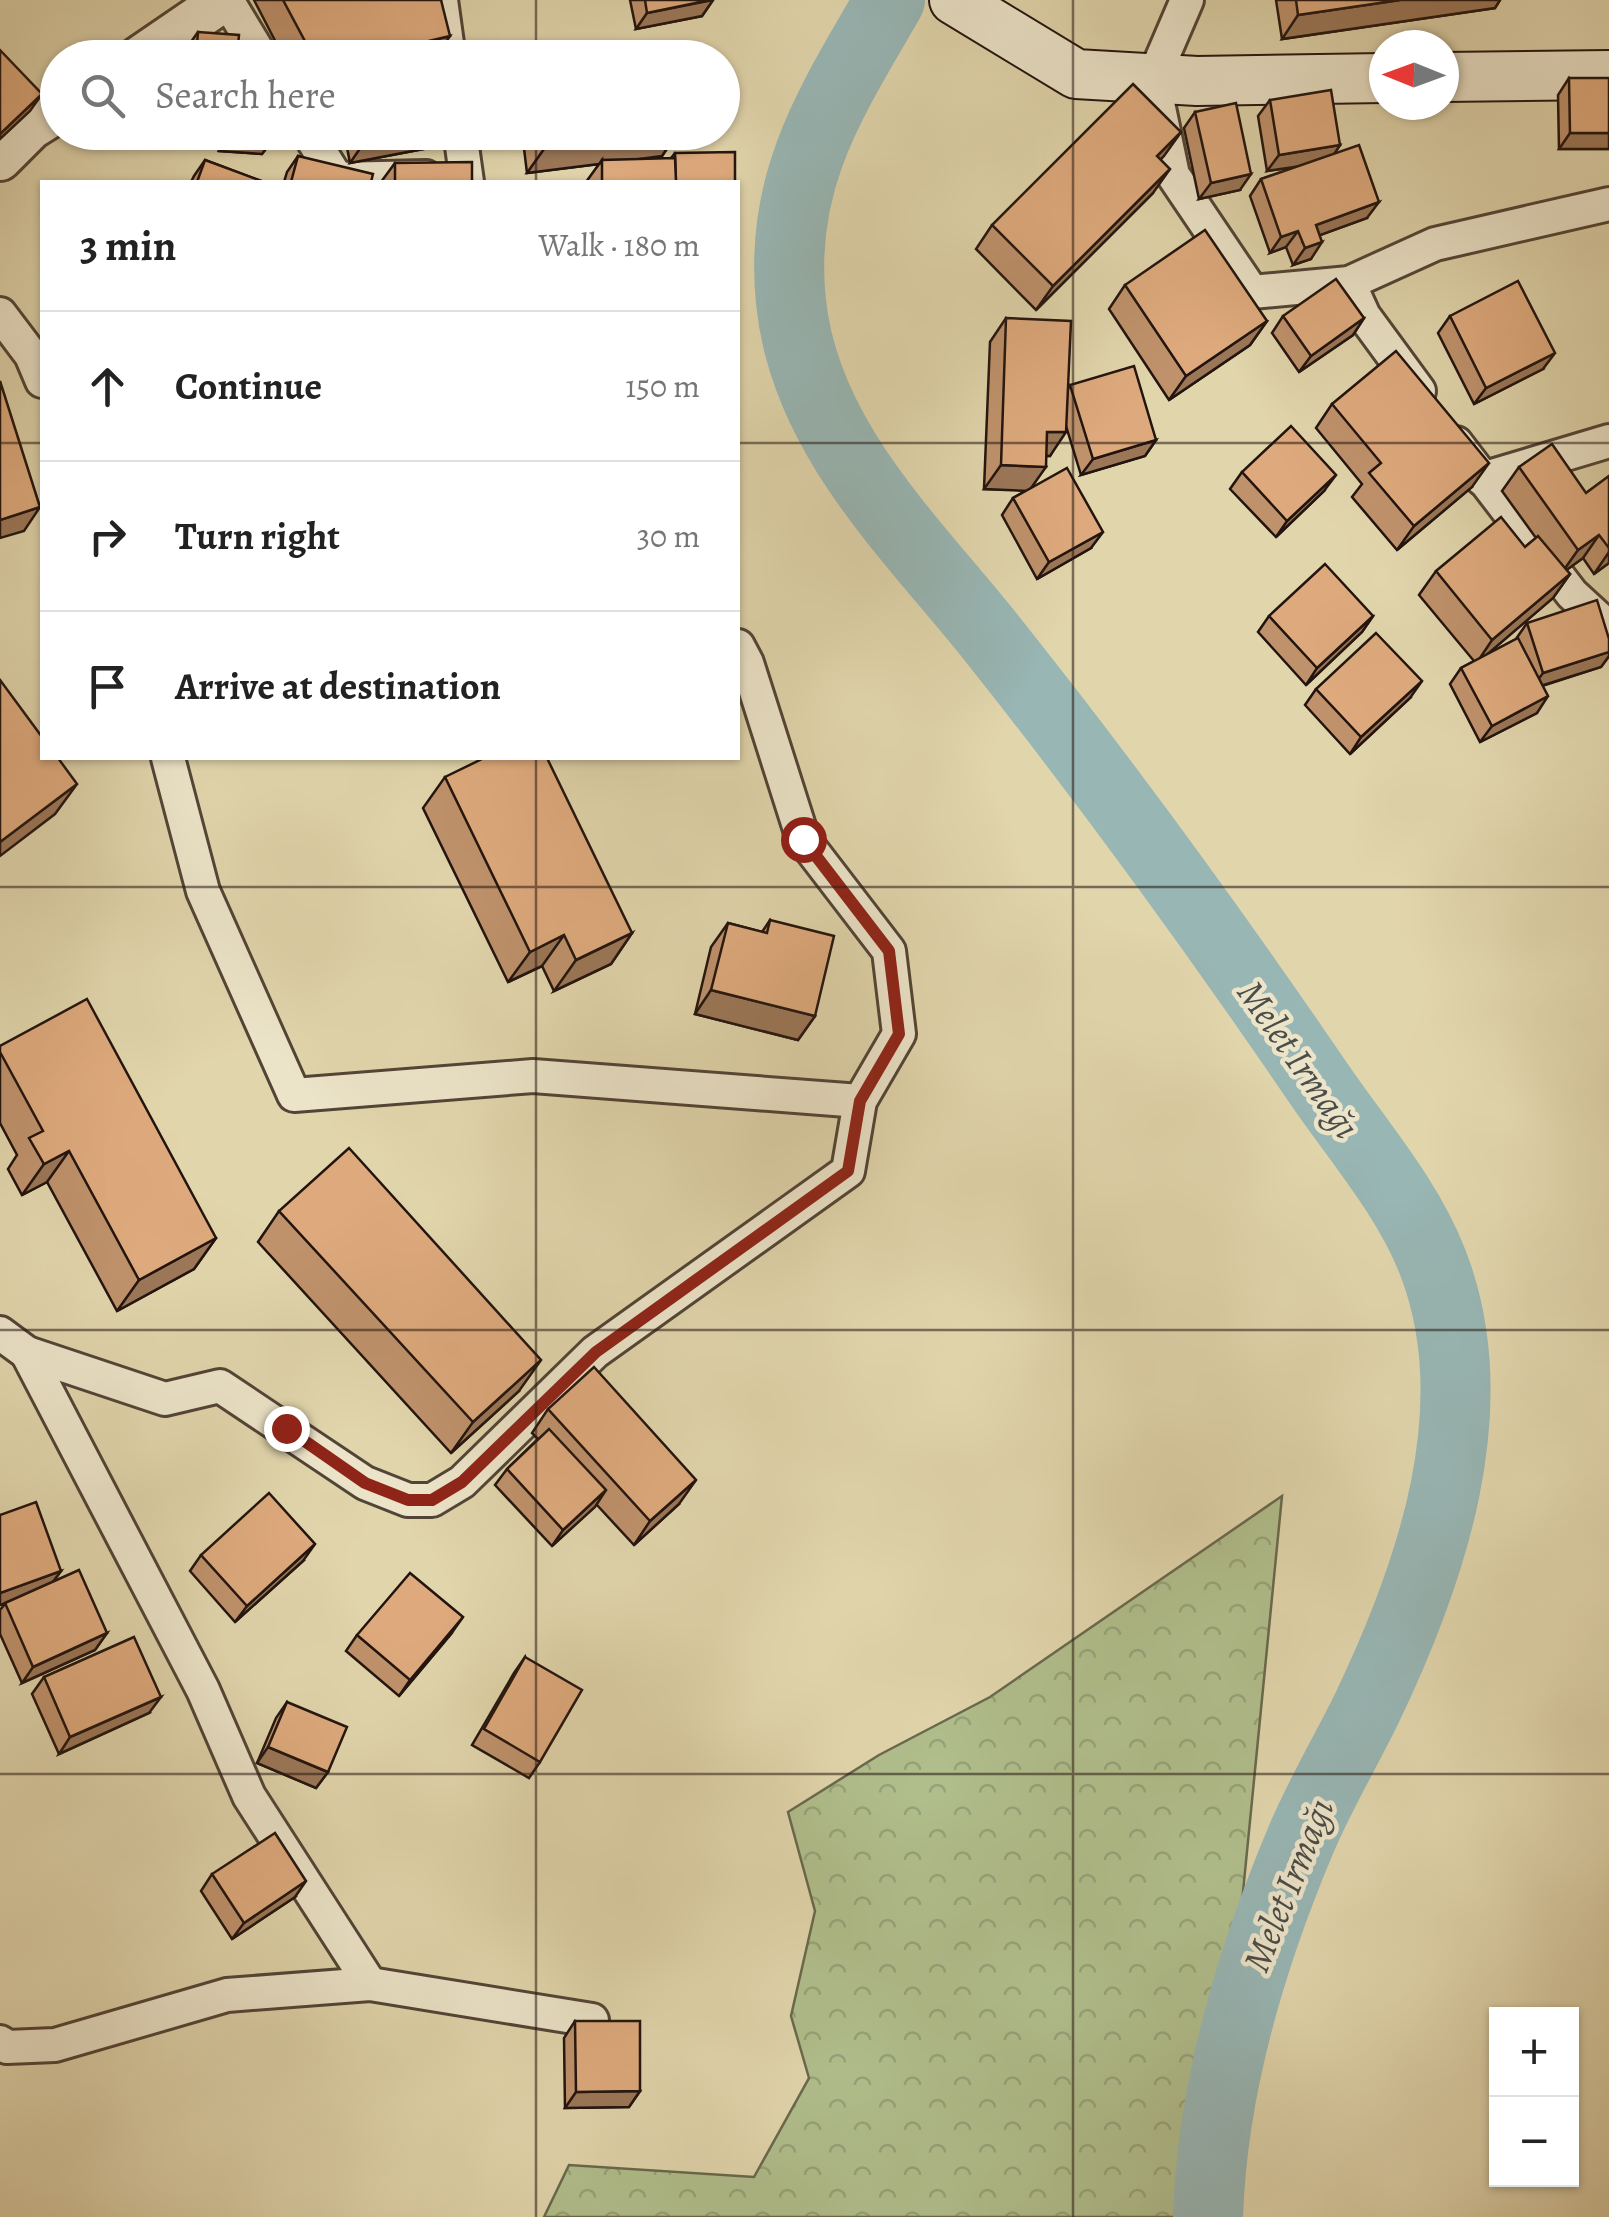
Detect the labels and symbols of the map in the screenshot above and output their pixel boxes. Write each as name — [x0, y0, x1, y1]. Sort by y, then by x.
north arrow — [1369, 30, 1459, 120]
route start — [781, 817, 827, 863]
water label: Melet Irmağı — [1225, 969, 1373, 1149]
route end — [264, 1406, 310, 1452]
water label: Melet Irmağı — [1230, 1791, 1346, 1979]

